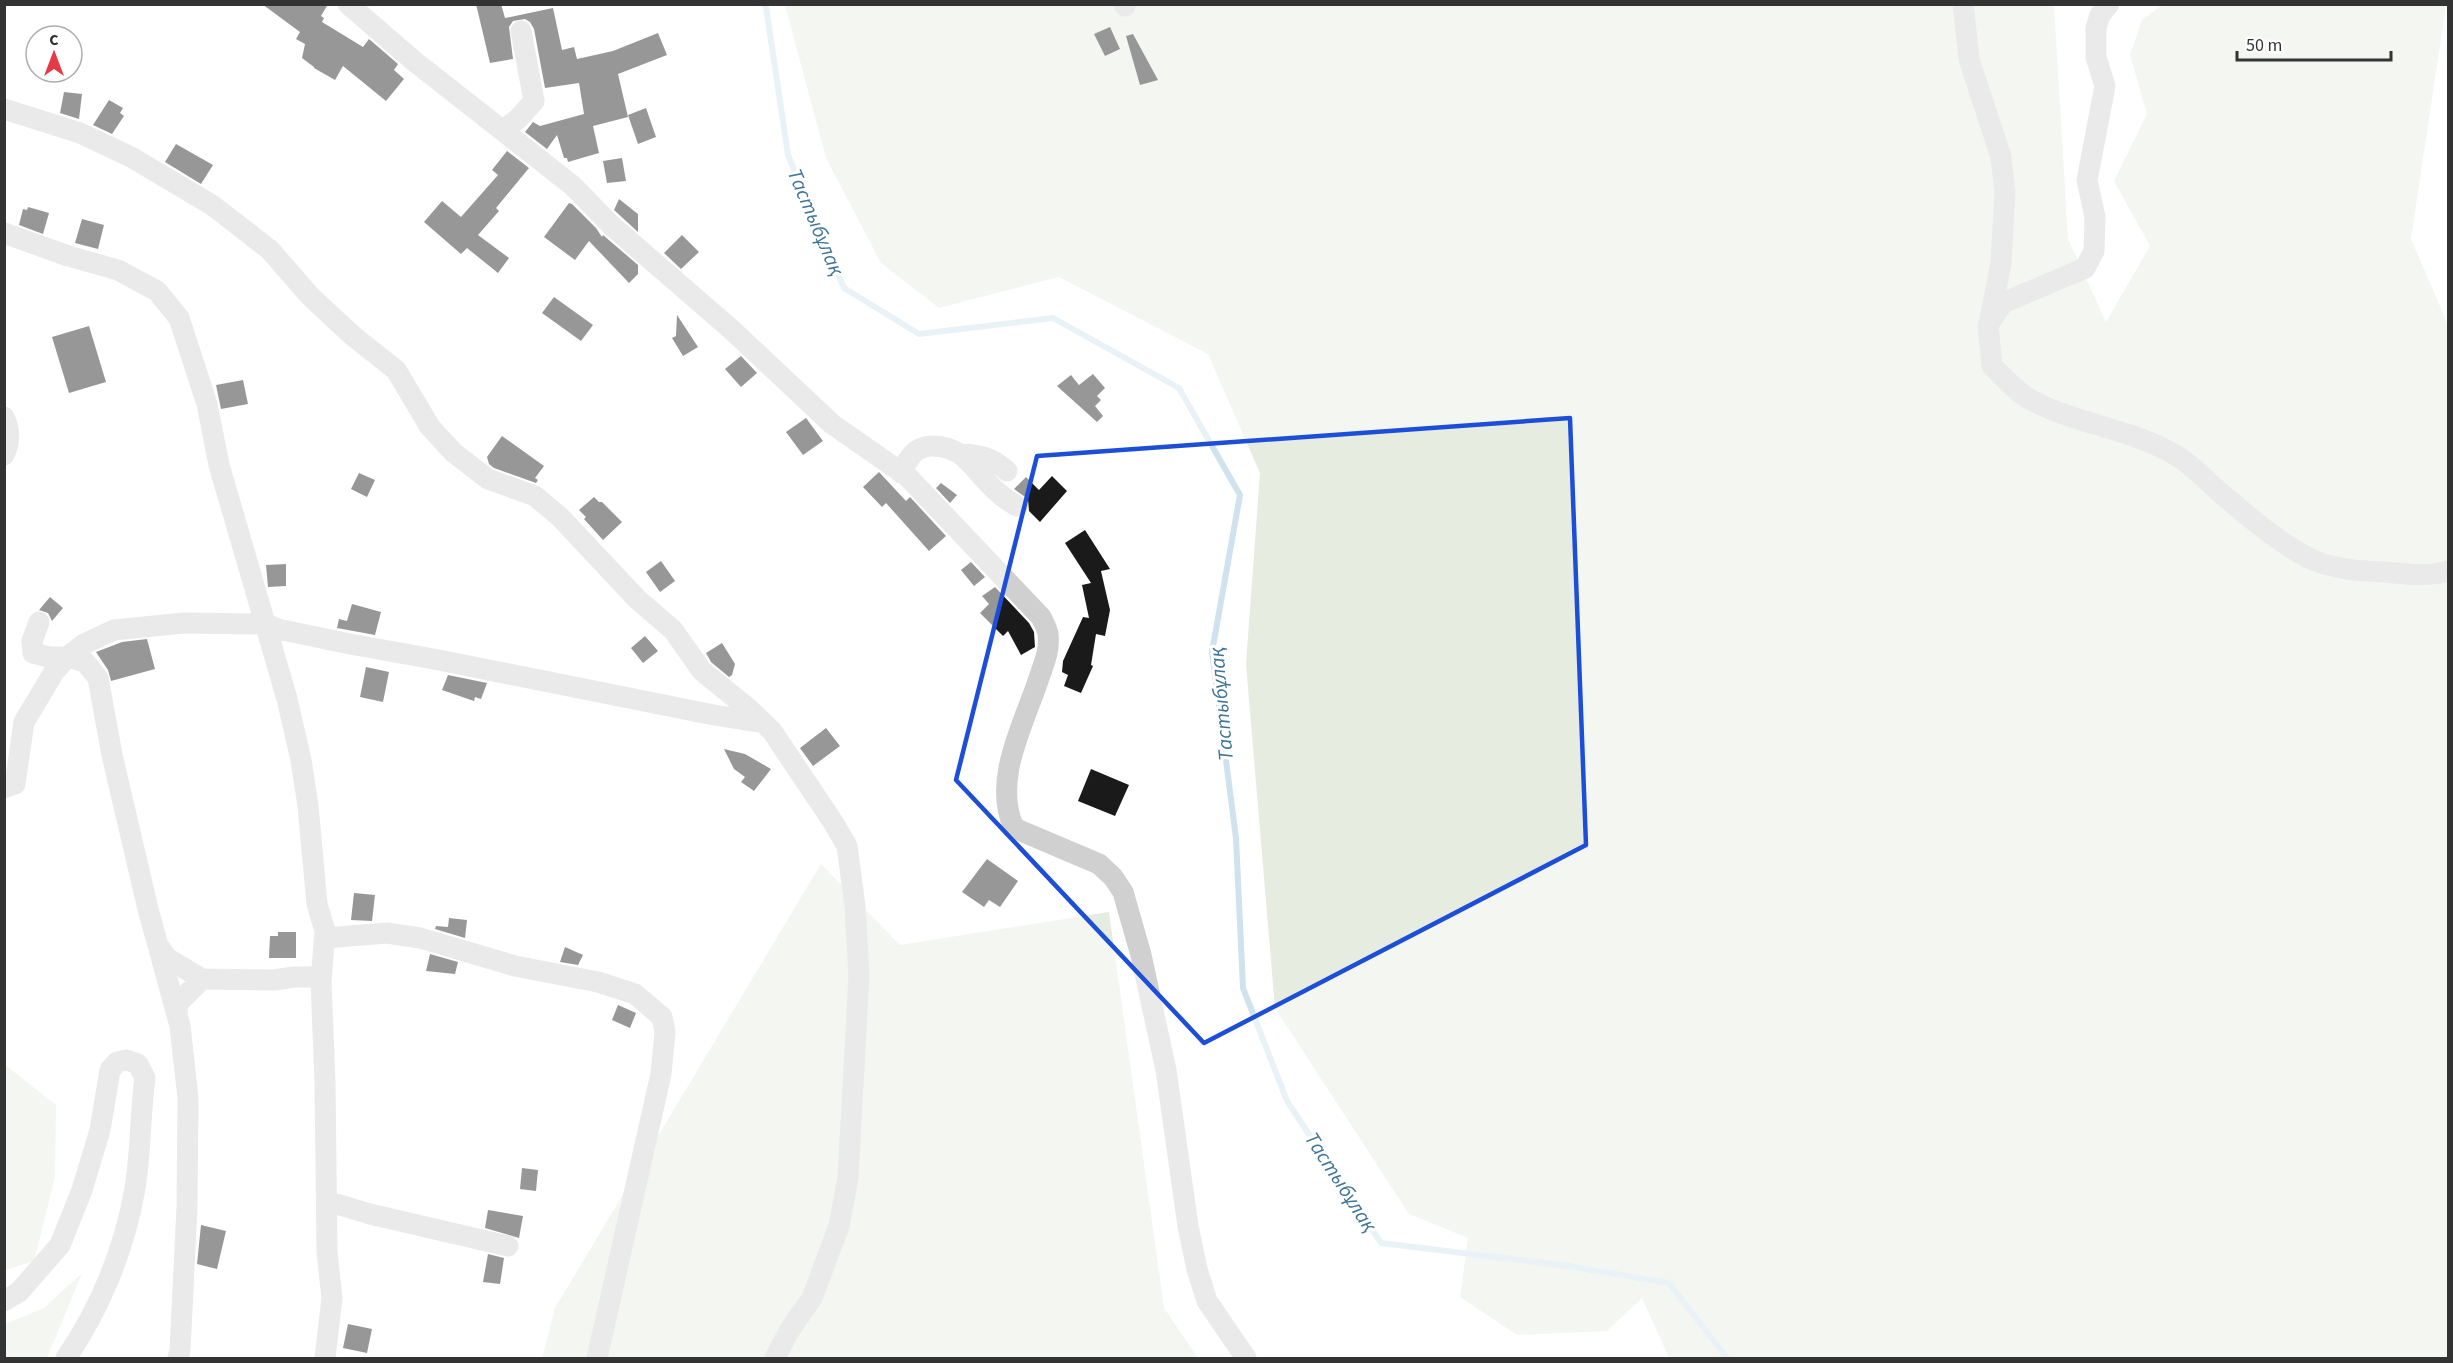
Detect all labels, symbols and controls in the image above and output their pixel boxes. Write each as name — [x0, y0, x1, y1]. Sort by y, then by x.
north arrow — [24, 24, 84, 84]
scale bar — [2237, 24, 2392, 62]
text: С — [49, 29, 59, 51]
text: 50 m — [2246, 33, 2282, 58]
water label: Тастыбұлақ — [780, 164, 852, 281]
water label: Тастыбұлақ — [1201, 645, 1241, 762]
water label: Тастыбұлақ — [1297, 1126, 1385, 1238]

